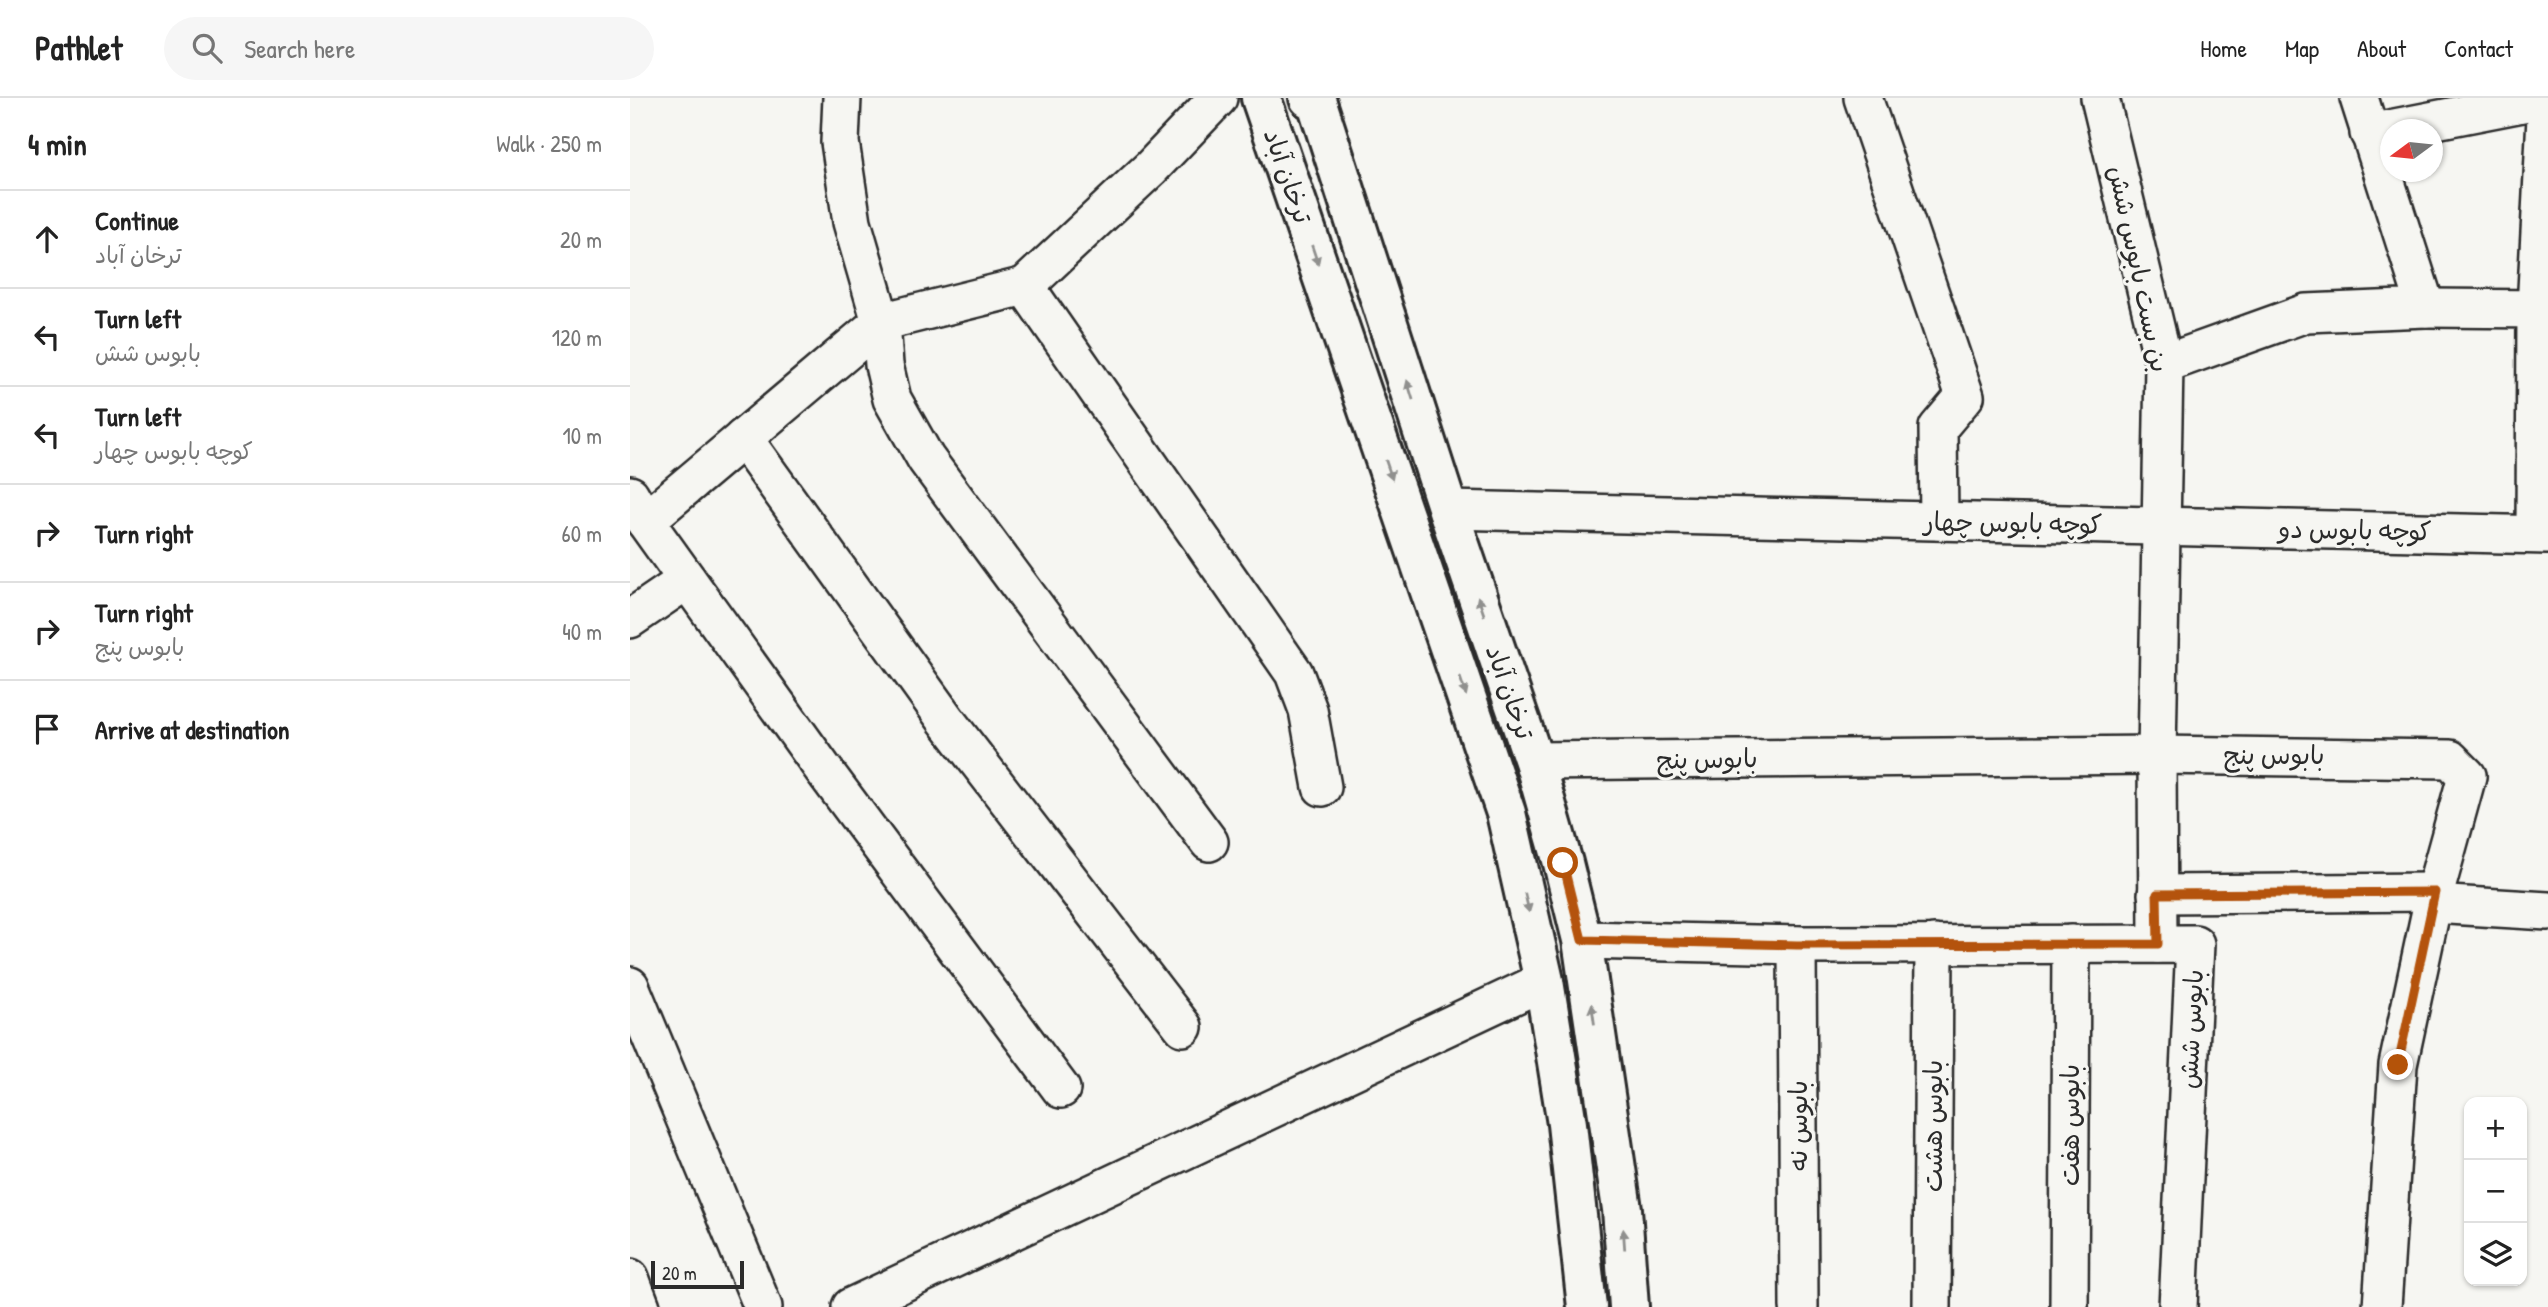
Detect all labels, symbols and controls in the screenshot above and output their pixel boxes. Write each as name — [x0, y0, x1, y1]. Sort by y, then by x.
search box — [164, 17, 654, 80]
text: Pathlet — [35, 26, 122, 70]
icon: search — [188, 29, 226, 67]
text: Search here — [244, 31, 355, 66]
text: Home — [2200, 32, 2247, 64]
text: Map — [2285, 32, 2319, 64]
text: About — [2357, 32, 2406, 64]
text: Contact — [2444, 32, 2513, 64]
north arrow — [2380, 119, 2443, 182]
text: 4 min — [28, 124, 87, 164]
street label: ترخان آباد — [1256, 124, 1321, 228]
text: Walk · 250 m — [496, 128, 602, 159]
street label: بن بست بابوس شش — [2101, 162, 2178, 375]
text: Continue — [95, 203, 179, 238]
icon: ahead — [28, 220, 66, 258]
text: 20 m — [560, 224, 602, 255]
text: ترخان آباد — [95, 239, 182, 270]
one-way arrow — [1310, 245, 1321, 266]
text: Turn left — [95, 301, 181, 336]
icon: left — [28, 318, 66, 356]
text: 120 m — [552, 322, 602, 353]
text: بابوس شش — [95, 337, 201, 368]
one-way arrow — [1405, 379, 1415, 400]
text: Turn left — [95, 399, 181, 434]
icon: left — [28, 416, 66, 454]
text: 10 m — [562, 420, 602, 451]
text: کوچه بابوس چهار — [95, 435, 253, 466]
one-way arrow — [1384, 460, 1395, 481]
street label: کوچه بابوس چهار — [1922, 503, 2103, 542]
street label: کوچه بابوس دو — [2276, 511, 2432, 548]
icon: right — [28, 514, 66, 552]
text: Turn right — [95, 516, 193, 551]
text: 60 m — [562, 518, 602, 549]
text: Turn right — [95, 595, 193, 630]
one-way arrow — [1475, 596, 1486, 617]
icon: right — [28, 612, 66, 650]
text: 40 m — [562, 616, 602, 647]
text: بابوس پنج — [95, 631, 185, 662]
street label: ترخان آباد — [1478, 640, 1543, 744]
one-way arrow — [1458, 675, 1469, 696]
icon: arrive — [28, 710, 66, 748]
text: Arrive at destination — [95, 712, 290, 747]
street label: بابوس پنج — [2223, 737, 2325, 773]
street label: بابوس پنج — [1656, 740, 1758, 778]
route start — [1547, 847, 1578, 878]
one-way arrow — [1521, 893, 1532, 915]
street label: بابوس شش — [2170, 968, 2211, 1090]
one-way arrow — [1587, 1003, 1598, 1025]
route end — [2382, 1049, 2413, 1080]
street label: بابوس هشت — [1915, 1060, 1950, 1192]
street label: بابوس هفت — [2052, 1064, 2087, 1186]
street label: بابوس نه — [1780, 1080, 1815, 1172]
map controls — [2464, 1097, 2527, 1286]
button: + — [2464, 1097, 2527, 1160]
button: − — [2464, 1160, 2527, 1223]
button: layers — [2464, 1223, 2527, 1286]
one-way arrow — [1618, 1228, 1629, 1250]
scale bar — [651, 1258, 744, 1290]
text: 20 m — [662, 1260, 697, 1286]

